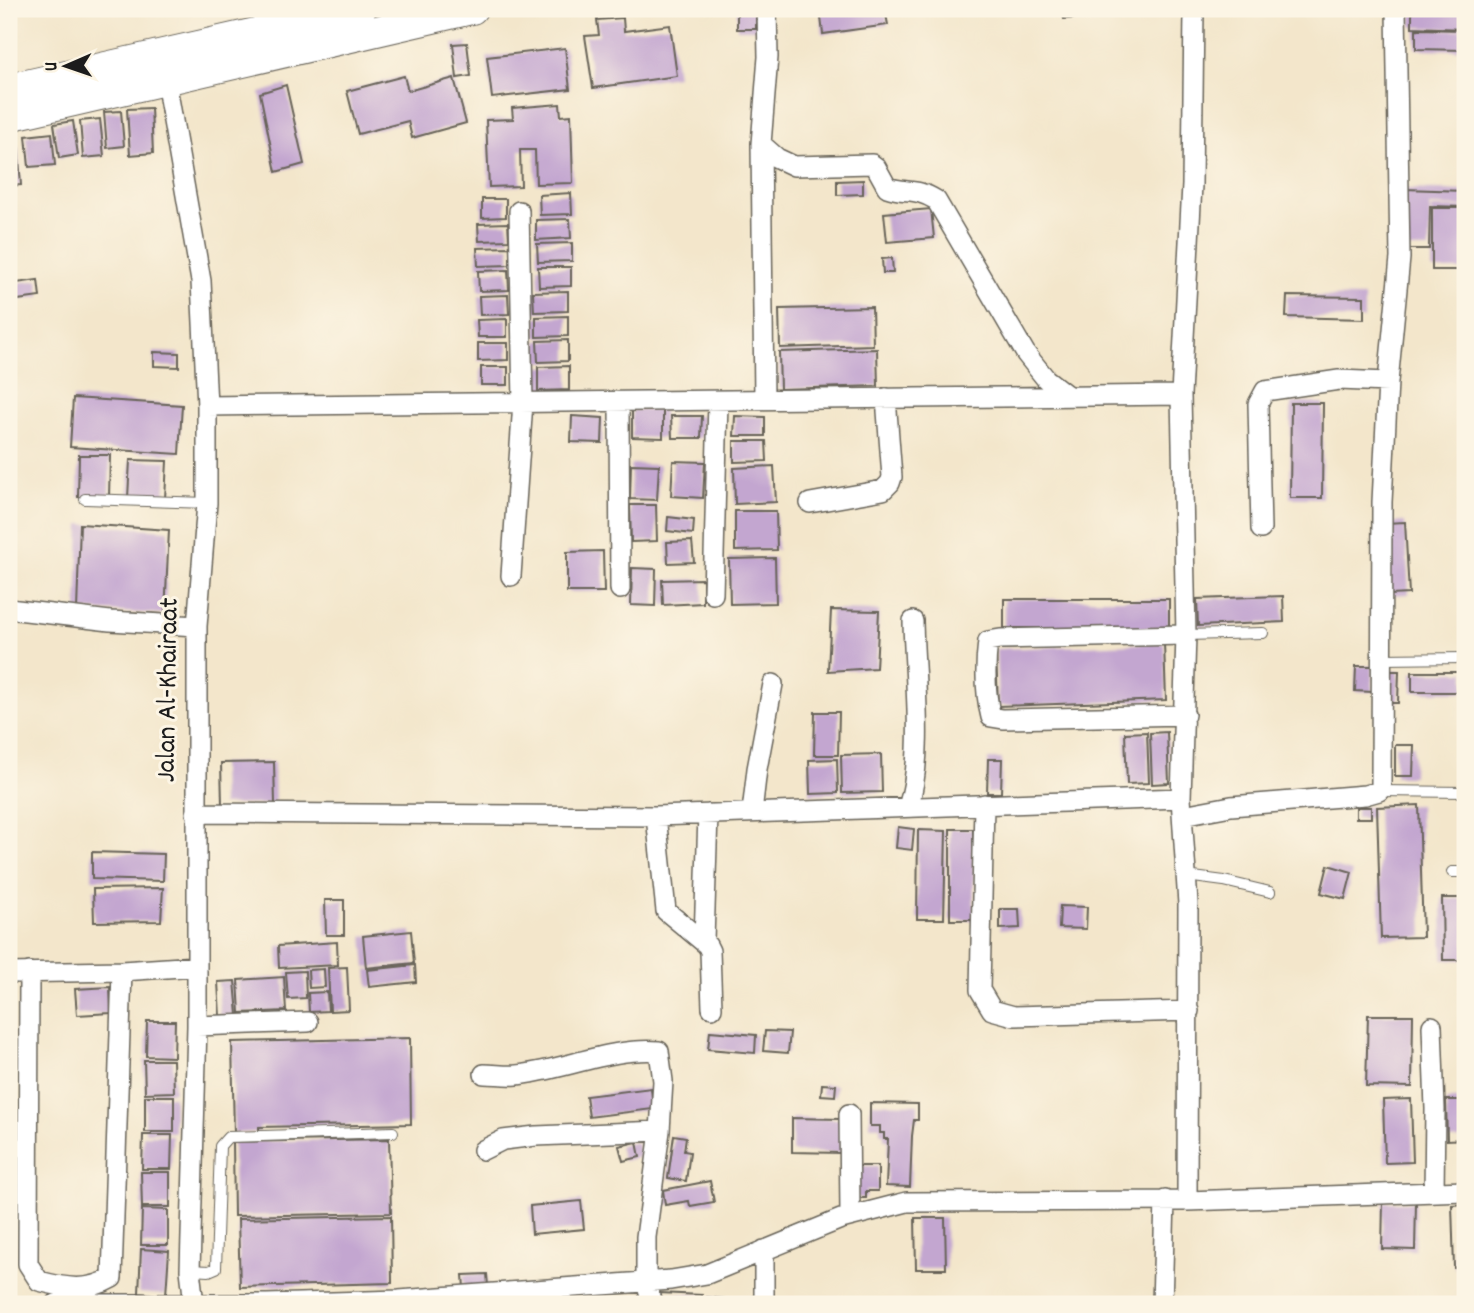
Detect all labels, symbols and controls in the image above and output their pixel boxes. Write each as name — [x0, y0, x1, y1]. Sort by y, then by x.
north arrow — [32, 32, 102, 102]
text: U — [39, 61, 66, 72]
street label: Jalan Al-Khairaat — [148, 597, 192, 783]

